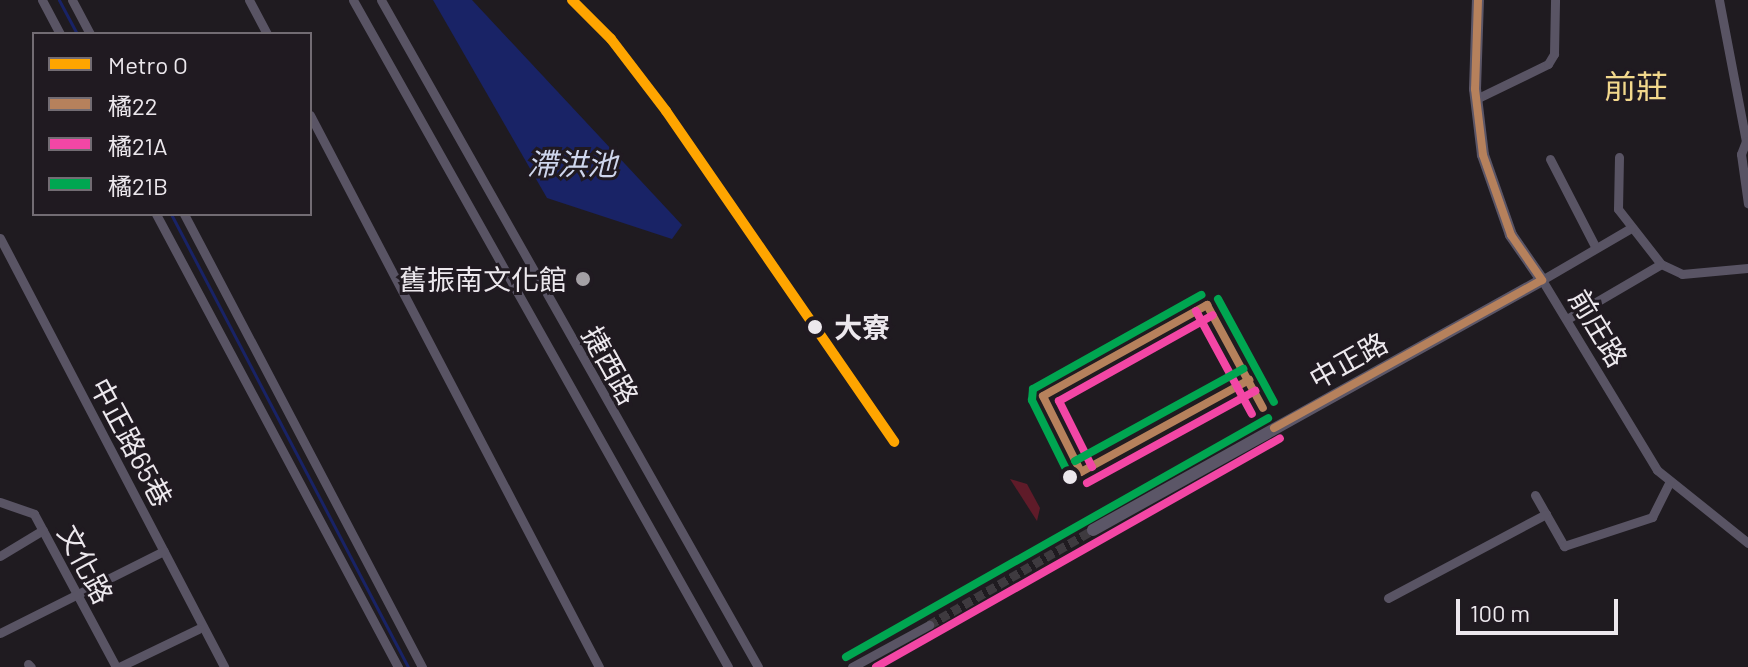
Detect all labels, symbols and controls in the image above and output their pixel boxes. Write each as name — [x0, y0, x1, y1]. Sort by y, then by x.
legend — [32, 32, 312, 216]
text: Metro O — [108, 50, 188, 79]
district label: 前莊 — [1604, 66, 1668, 104]
text: 橘22 — [108, 91, 158, 120]
text: 橘21A — [108, 131, 168, 160]
water label: 滯洪池 — [527, 145, 617, 181]
text: 橘21B — [108, 171, 168, 200]
place label: 舊振南文化館 — [399, 262, 567, 296]
marker: 舊振南文化館 — [574, 270, 592, 288]
street label: 前庄路 — [1563, 283, 1635, 373]
place label: 大寮 — [834, 310, 890, 344]
marker: 大寮 — [803, 315, 827, 339]
street label: 捷西路 — [576, 320, 646, 410]
street label: 中正路 — [1303, 325, 1393, 395]
street label: 中正路65巷 — [84, 372, 180, 512]
unlabelled marker — [1062, 469, 1078, 485]
street label: 文化路 — [51, 519, 121, 609]
scale bar — [1460, 583, 1622, 633]
text: 100 m — [1470, 598, 1530, 627]

